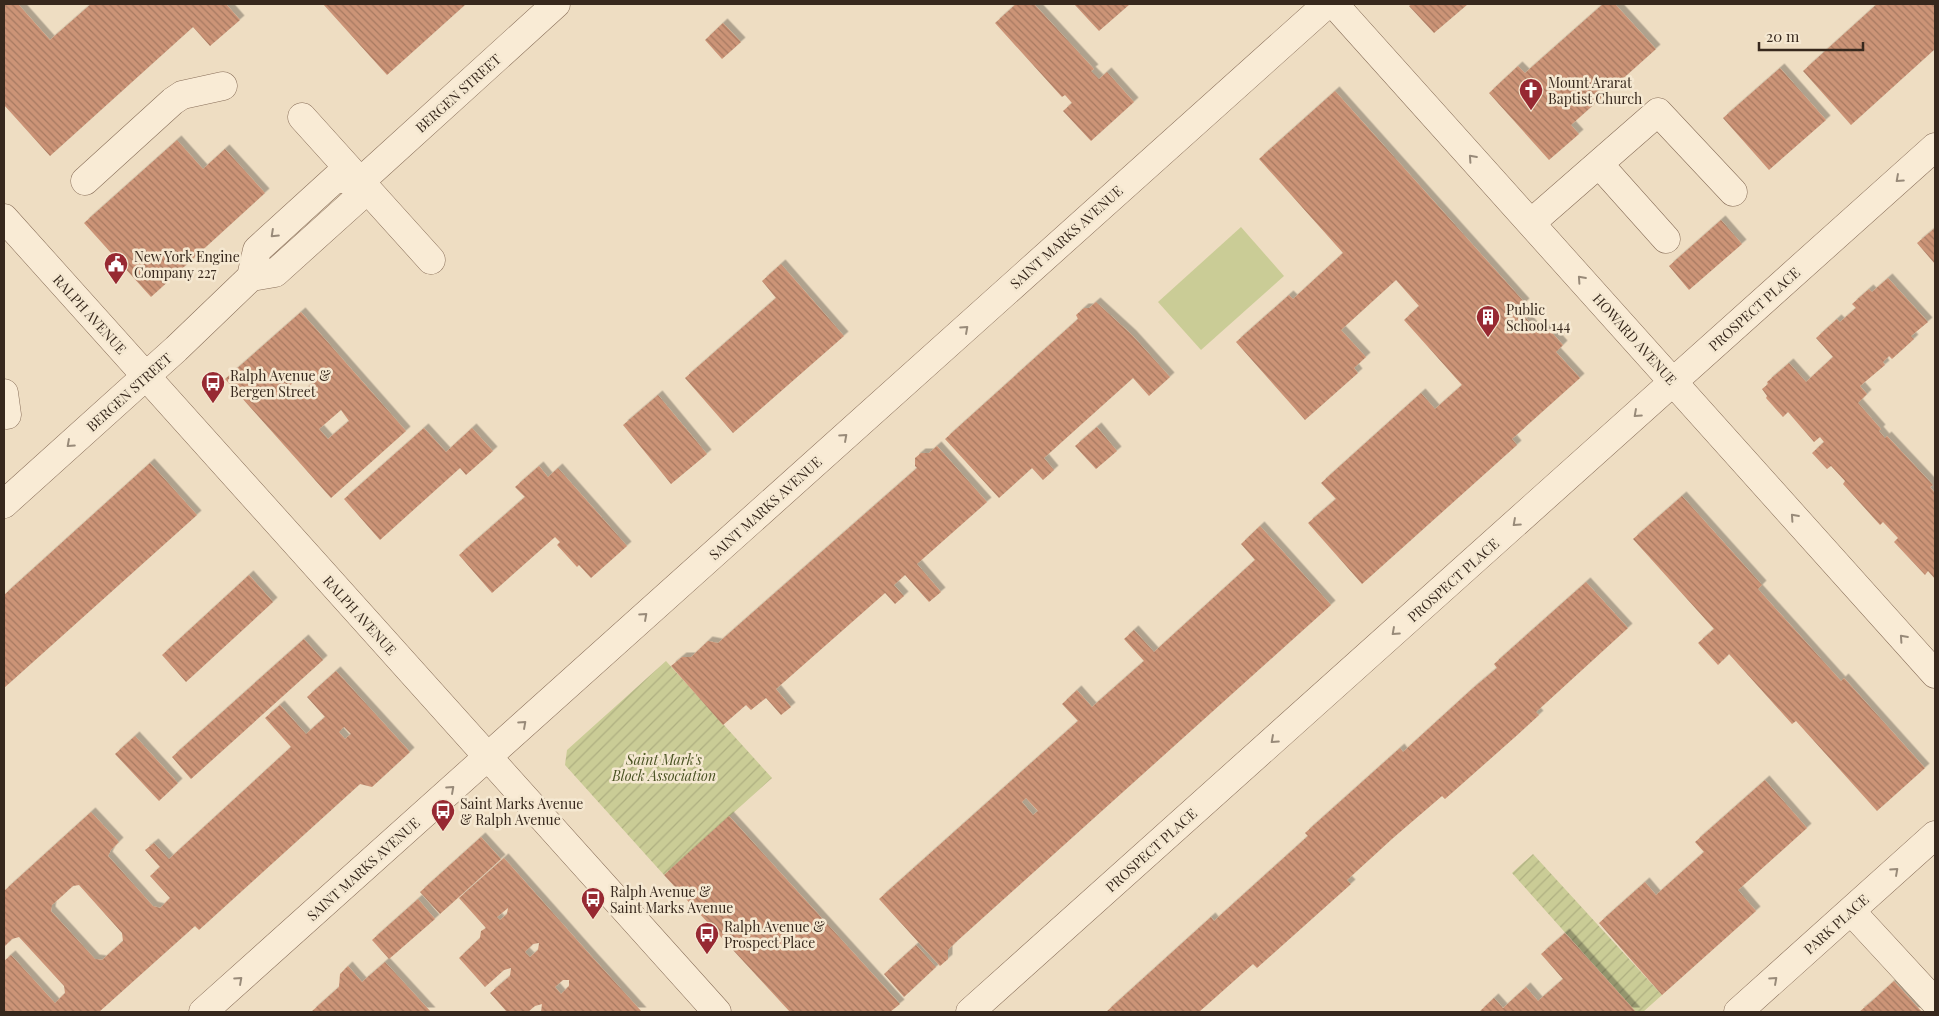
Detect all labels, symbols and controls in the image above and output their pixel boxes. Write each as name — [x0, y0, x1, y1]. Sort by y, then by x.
scale bar — [1759, 20, 1863, 52]
text: 20 m — [1766, 26, 1800, 46]
street label: BERGEN STREET — [411, 49, 505, 137]
place label: Mount Ararat Baptist Church — [1548, 73, 1643, 108]
church icon: Mount Ararat Baptist Church — [1518, 77, 1544, 111]
one-way arrow — [1469, 154, 1478, 163]
one-way arrow — [1895, 174, 1904, 183]
street label: SAINT MARKS AVENUE — [1006, 181, 1126, 293]
one-way arrow — [271, 228, 280, 237]
place label: New York Engine Company 227 — [134, 247, 240, 282]
public building icon: New York Engine Company 227 — [103, 251, 129, 285]
street label: PROSPECT PLACE — [1704, 263, 1804, 355]
street label: RALPH AVENUE — [49, 270, 131, 358]
one-way arrow — [1578, 275, 1587, 284]
street label: HOWARD AVENUE — [1589, 289, 1681, 389]
place label: Public School 144 — [1506, 300, 1570, 335]
building icon: Public School 144 — [1475, 304, 1501, 338]
one-way arrow — [959, 326, 968, 335]
street label: BERGEN STREET — [82, 348, 176, 436]
place label: Ralph Avenue & Bergen Street — [230, 366, 331, 401]
bus stop icon: Ralph Avenue & Bergen Street — [200, 370, 226, 404]
one-way arrow — [1633, 408, 1642, 417]
one-way arrow — [838, 434, 847, 443]
one-way arrow — [67, 438, 76, 447]
street label: SAINT MARKS AVENUE — [705, 452, 825, 564]
one-way arrow — [1791, 513, 1800, 522]
one-way arrow — [1513, 517, 1522, 526]
street label: PROSPECT PLACE — [1403, 534, 1503, 626]
street label: RALPH AVENUE — [319, 571, 401, 659]
one-way arrow — [639, 613, 648, 622]
one-way arrow — [1392, 626, 1401, 635]
one-way arrow — [1900, 634, 1909, 643]
one-way arrow — [518, 721, 527, 730]
one-way arrow — [1271, 734, 1280, 743]
park label: Saint Mark's Block Association — [611, 750, 716, 785]
one-way arrow — [446, 786, 455, 795]
place label: Saint Marks Avenue & Ralph Avenue — [460, 794, 583, 829]
bus stop icon: Saint Marks Avenue & Ralph Avenue — [430, 798, 456, 832]
street label: PROSPECT PLACE — [1101, 804, 1201, 896]
street label: SAINT MARKS AVENUE — [303, 813, 423, 925]
one-way arrow — [1889, 868, 1898, 877]
place label: Ralph Avenue & Saint Marks Avenue — [610, 882, 733, 917]
bus stop icon: Ralph Avenue & Saint Marks Avenue — [580, 886, 606, 920]
street label: PARK PLACE — [1799, 890, 1873, 958]
place label: Ralph Avenue & Prospect Place — [724, 917, 825, 952]
bus stop icon: Ralph Avenue & Prospect Place — [694, 921, 720, 955]
one-way arrow — [234, 977, 243, 986]
one-way arrow — [1768, 977, 1777, 986]

